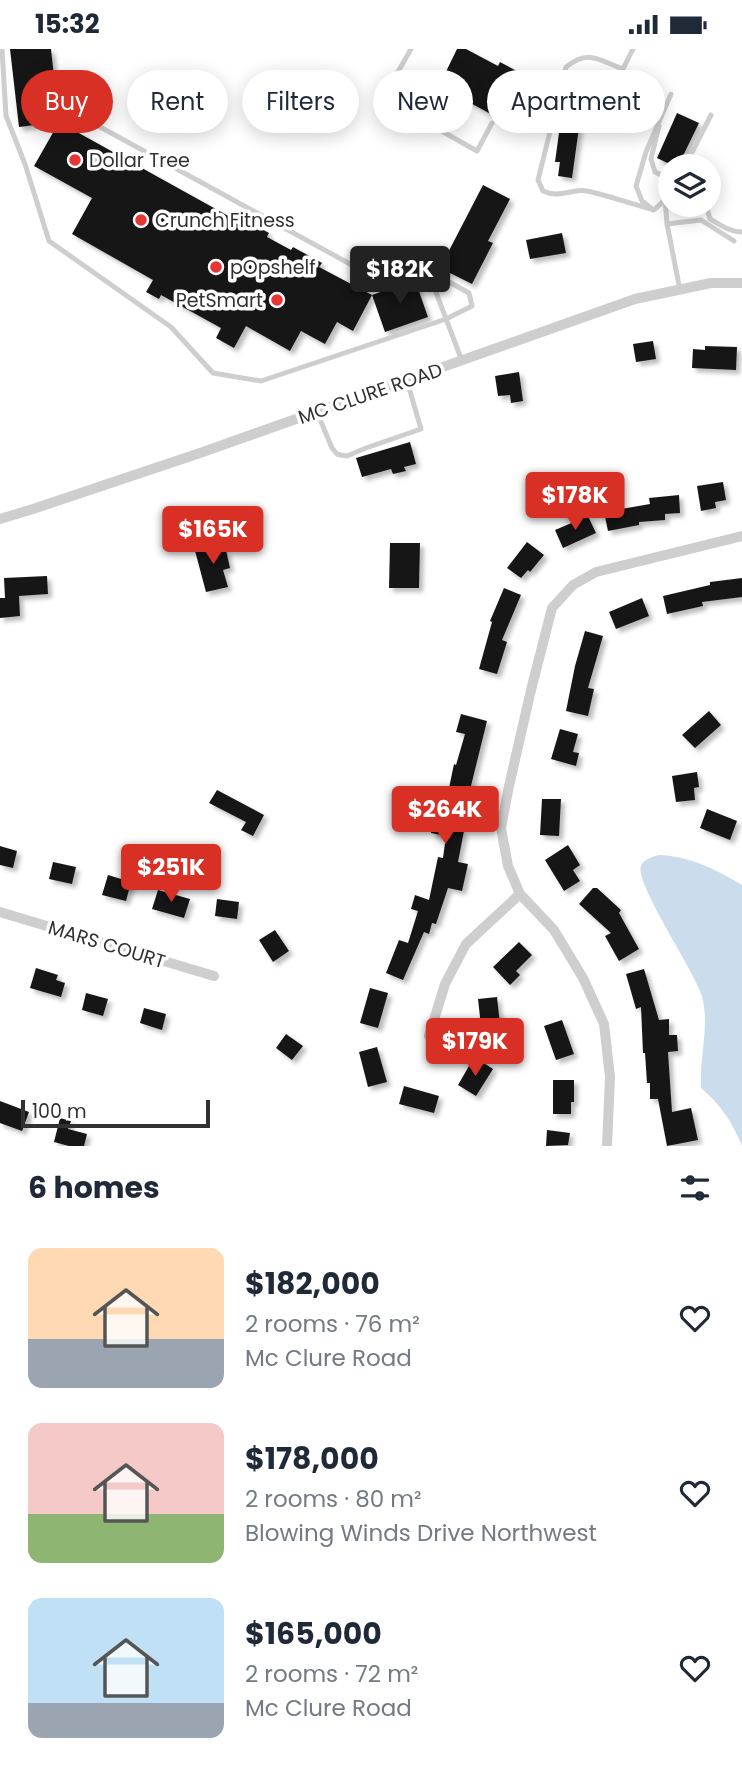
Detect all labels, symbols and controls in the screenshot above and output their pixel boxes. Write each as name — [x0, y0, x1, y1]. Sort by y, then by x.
text: 15:32 — [35, 6, 100, 42]
chip: Buy — [21, 70, 113, 133]
chip: Rent — [127, 70, 228, 133]
chip: Filters — [242, 70, 359, 133]
chip: New — [373, 70, 473, 133]
chip: Apartment — [487, 70, 665, 133]
place label: Dollar Tree — [89, 147, 190, 174]
marker: Dollar Tree — [67, 152, 83, 168]
map controls — [658, 154, 721, 217]
button: layers — [658, 154, 721, 217]
place label: Crunch Fitness — [155, 207, 295, 234]
marker: Crunch Fitness — [133, 212, 149, 228]
pin: $182K — [351, 247, 449, 306]
text: $182K — [366, 253, 434, 285]
place label: pOpshelf — [230, 254, 315, 281]
marker: pOpshelf — [208, 259, 224, 275]
place label: PetSmart — [176, 287, 263, 314]
marker: PetSmart — [269, 292, 285, 308]
street label: MC CLURE ROAD — [294, 356, 446, 431]
pin: $178K — [526, 473, 624, 532]
text: $178K — [541, 479, 609, 511]
pin: $165K — [164, 507, 262, 566]
text: $165K — [178, 513, 248, 545]
pin: $264K — [396, 787, 494, 846]
text: $264K — [408, 793, 482, 825]
pin: $251K — [122, 845, 220, 904]
text: $251K — [137, 851, 205, 883]
street label: MARS COURT — [45, 914, 169, 975]
pin: $179K — [426, 1019, 524, 1078]
text: $179K — [442, 1025, 508, 1057]
scale bar — [21, 1097, 210, 1129]
text: 100 m — [32, 1098, 87, 1125]
text: 6 homes — [28, 1166, 160, 1209]
icon: filters — [676, 1169, 714, 1207]
text: $182,000 — [245, 1262, 380, 1305]
icon: home — [84, 1276, 168, 1360]
icon: heart — [676, 1299, 714, 1337]
text: 2 rooms · 76 m² — [245, 1308, 420, 1340]
text: Mc Clure Road — [245, 1342, 412, 1374]
text: $178,000 — [245, 1437, 379, 1480]
icon: home — [84, 1451, 168, 1535]
icon: heart — [676, 1474, 714, 1512]
text: 2 rooms · 80 m² — [245, 1483, 422, 1515]
text: Blowing Winds Drive Northwest — [245, 1517, 597, 1549]
text: $165,000 — [245, 1612, 382, 1655]
icon: home — [84, 1626, 168, 1710]
icon: heart — [676, 1649, 714, 1687]
text: 2 rooms · 72 m² — [245, 1658, 418, 1690]
text: Mc Clure Road — [245, 1692, 412, 1724]

